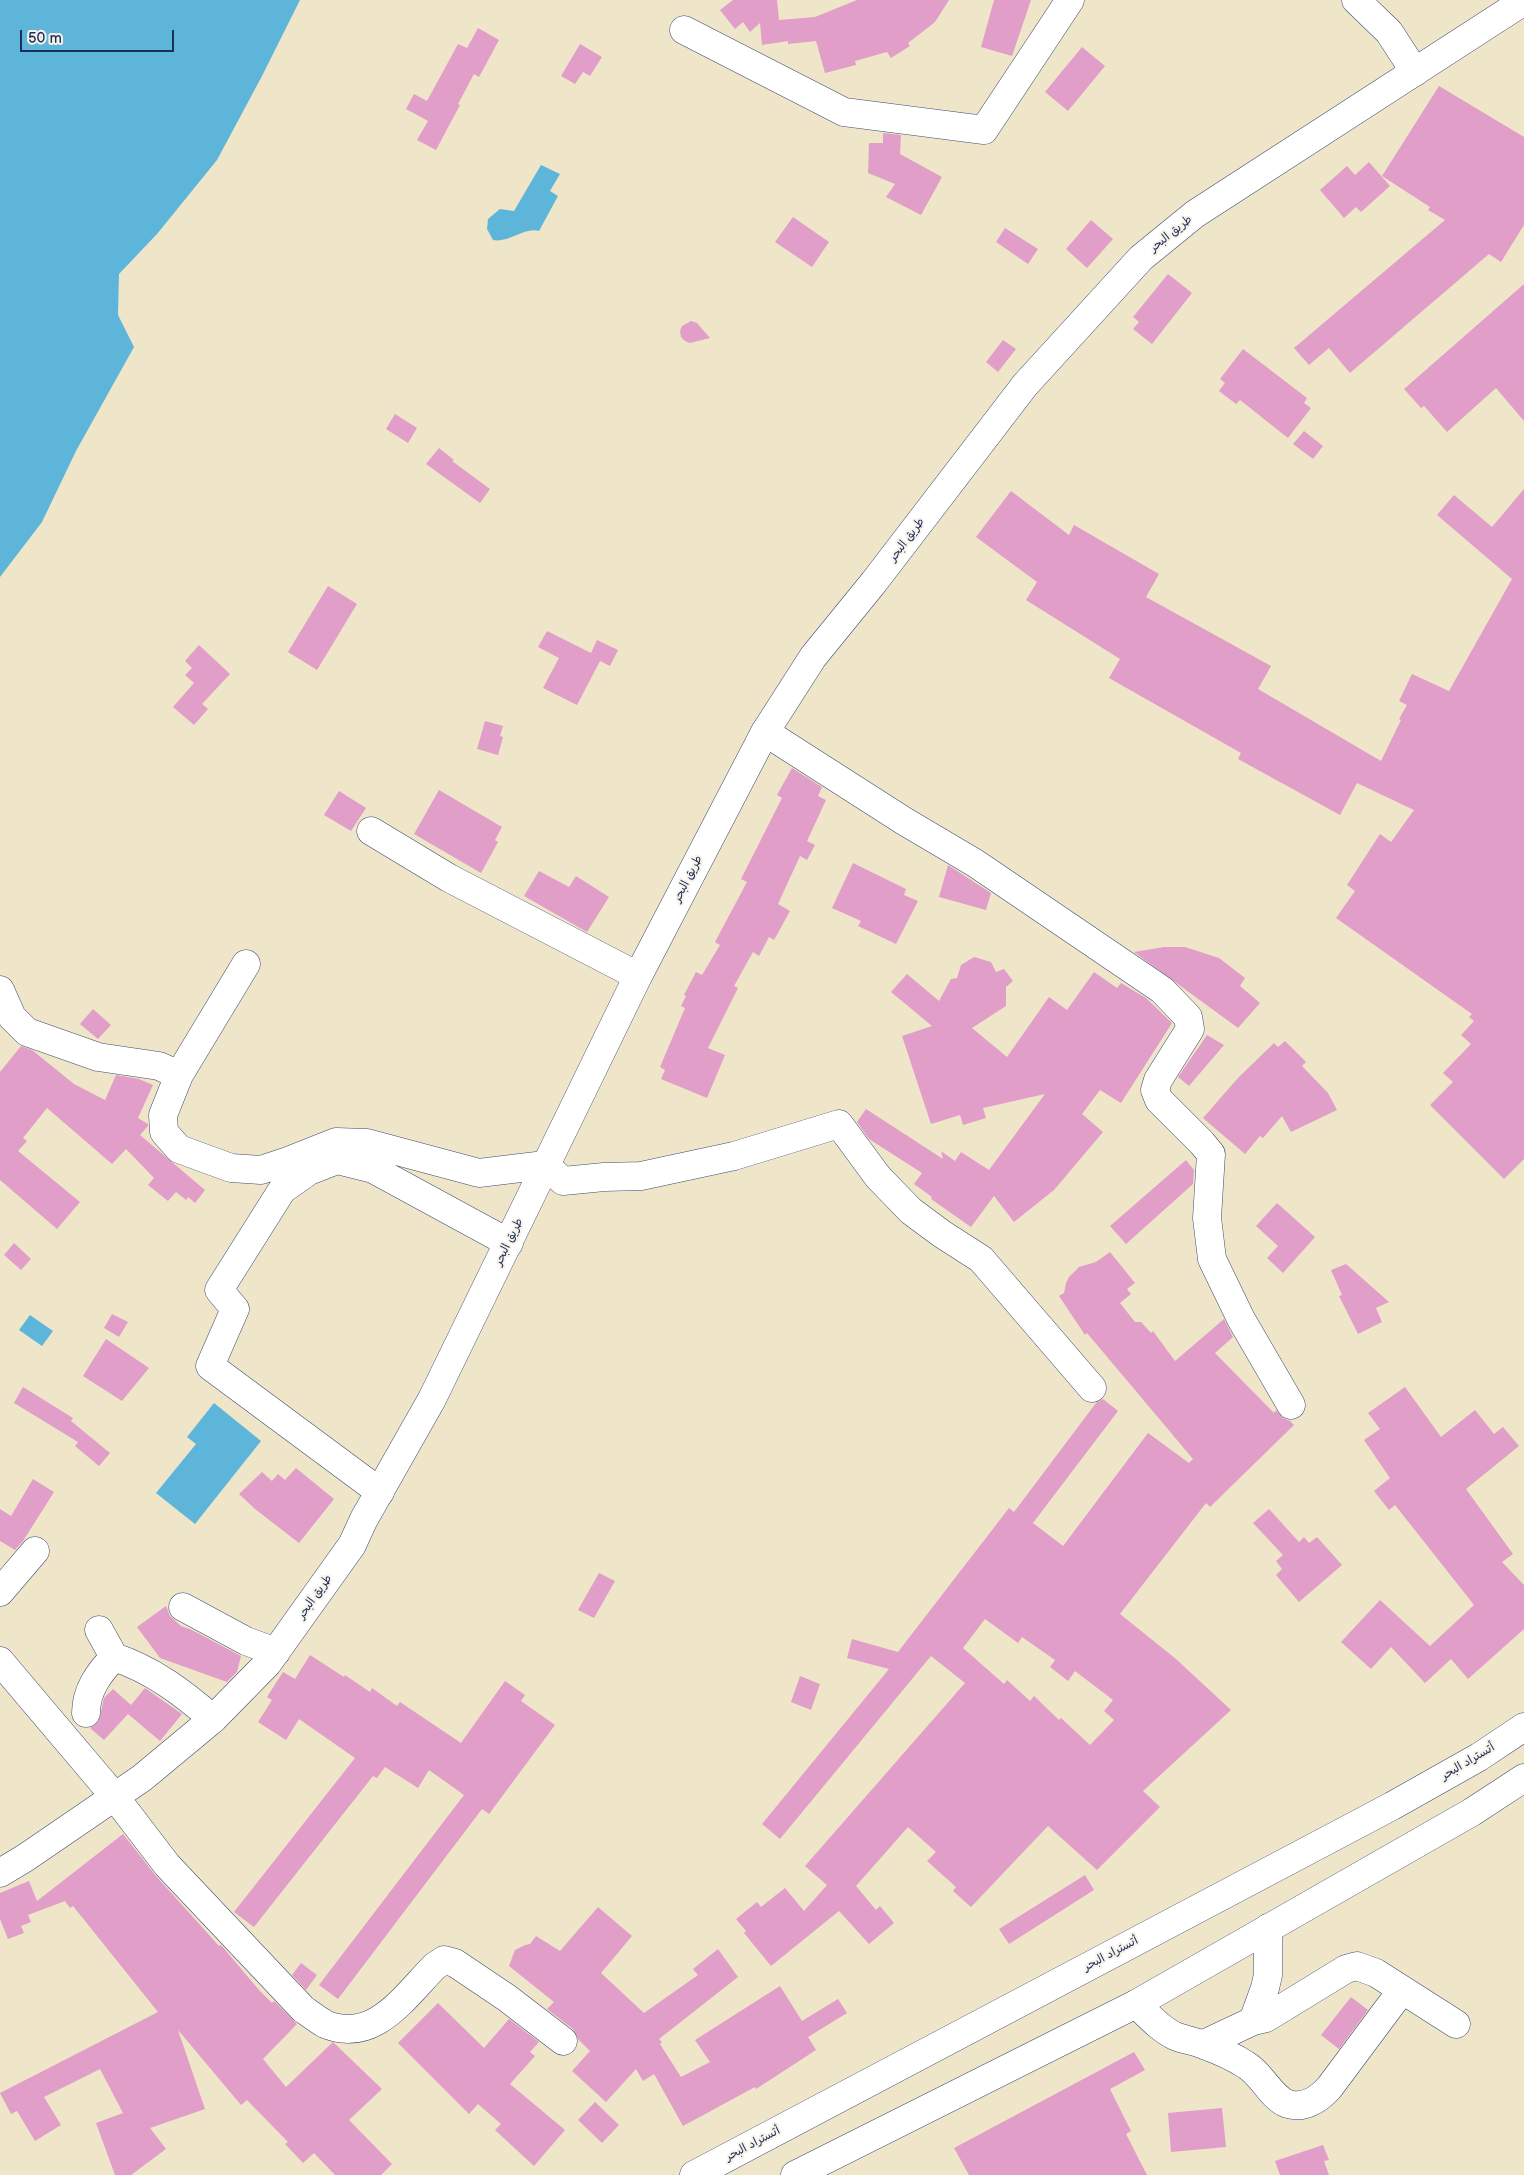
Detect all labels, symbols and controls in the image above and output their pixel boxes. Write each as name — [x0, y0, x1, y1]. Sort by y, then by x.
scale bar — [22, 20, 176, 52]
text: 50 m — [28, 29, 62, 48]
street label: طريق البحر — [1147, 212, 1195, 256]
street label: طريق البحر — [886, 515, 928, 565]
street label: طريق البحر — [670, 853, 706, 905]
street label: طريق البحر — [491, 1216, 527, 1268]
street label: طريق البحر — [295, 1572, 335, 1622]
street label: أتستراد البحر — [1439, 1740, 1497, 1784]
street label: أتستراد البحر — [1081, 1934, 1141, 1974]
street label: أتستراد البحر — [723, 2124, 783, 2164]

